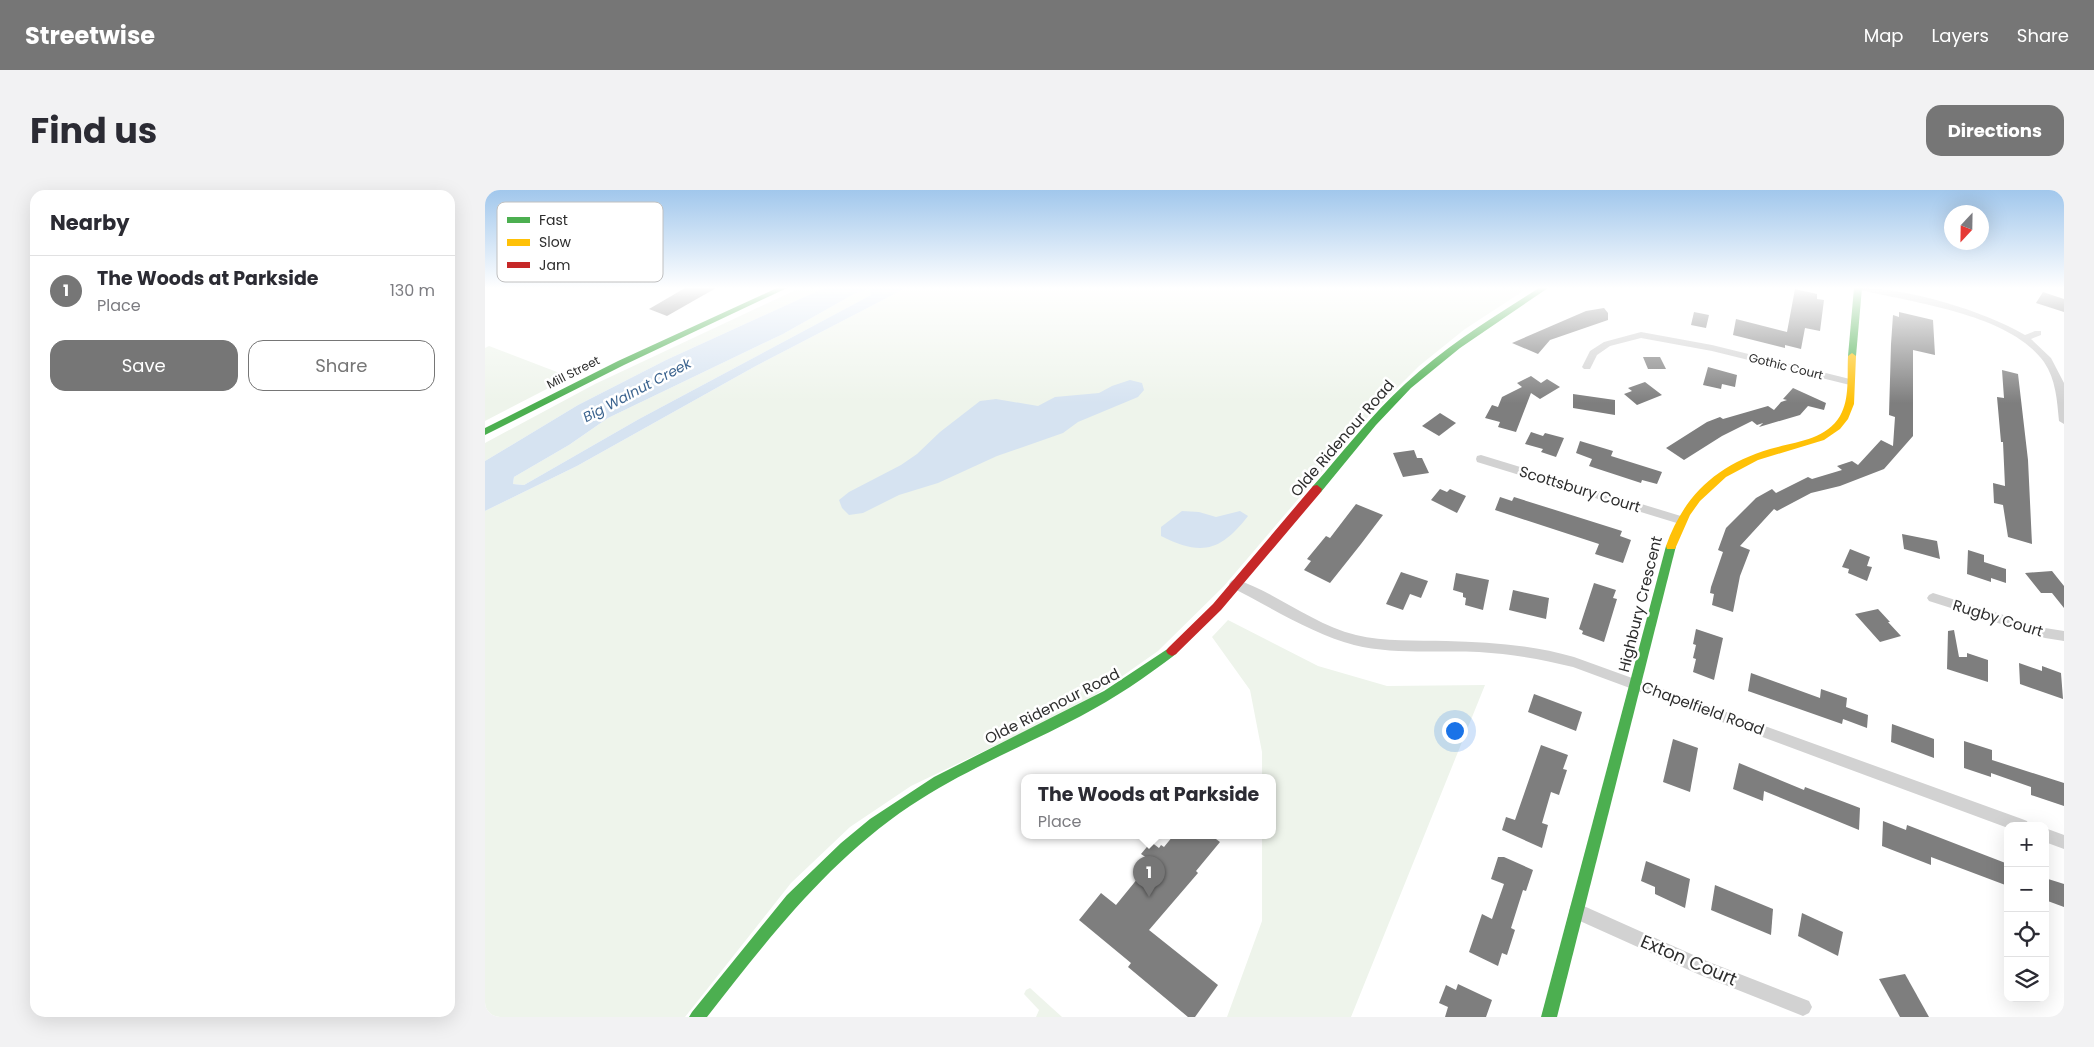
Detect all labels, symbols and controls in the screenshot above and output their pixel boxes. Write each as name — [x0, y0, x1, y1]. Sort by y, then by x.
text: Streetwise — [25, 19, 155, 52]
text: Map — [1864, 23, 1904, 48]
text: Layers — [1932, 23, 1989, 48]
text: Share — [2017, 23, 2069, 48]
button: Directions — [1926, 105, 2064, 156]
text: Find us — [30, 106, 157, 155]
legend — [497, 202, 663, 282]
north arrow — [1944, 205, 1989, 250]
text: Nearby — [50, 208, 130, 237]
text: Fast — [539, 210, 568, 230]
text: Slow — [539, 232, 572, 252]
text: Jam — [539, 255, 570, 275]
text: The Woods at Parkside — [97, 265, 319, 292]
text: 1 — [63, 279, 69, 302]
text: 130 m — [390, 279, 435, 302]
text: Place — [97, 294, 141, 317]
button: Save — [50, 340, 238, 391]
button: Share — [248, 340, 435, 391]
street label: Gothic Court — [1747, 349, 1825, 383]
street label: Mill Street — [544, 351, 602, 393]
water label: Big Walnut Creek — [579, 353, 695, 427]
street label: Olde Ridenour Road — [1285, 375, 1399, 501]
street label: Scottsbury Court — [1517, 461, 1643, 517]
street label: Highbury Crescent — [1613, 534, 1667, 674]
street label: Rugby Court — [1950, 594, 2046, 642]
street label: Olde Ridenour Road — [981, 663, 1123, 749]
street label: Chapelfield Road — [1639, 676, 1767, 740]
your location — [1442, 718, 1468, 744]
popup — [1021, 774, 1276, 839]
text: The Woods at Parkside — [1038, 781, 1259, 808]
text: Place — [1038, 810, 1081, 833]
map controls — [2004, 822, 2049, 1002]
button: + — [2004, 822, 2049, 867]
pin: 1 — [1133, 856, 1165, 897]
button: − — [2004, 867, 2049, 912]
button: locate — [2004, 912, 2049, 957]
street label: Exton Court — [1637, 928, 1741, 992]
button: layers — [2004, 957, 2049, 1002]

